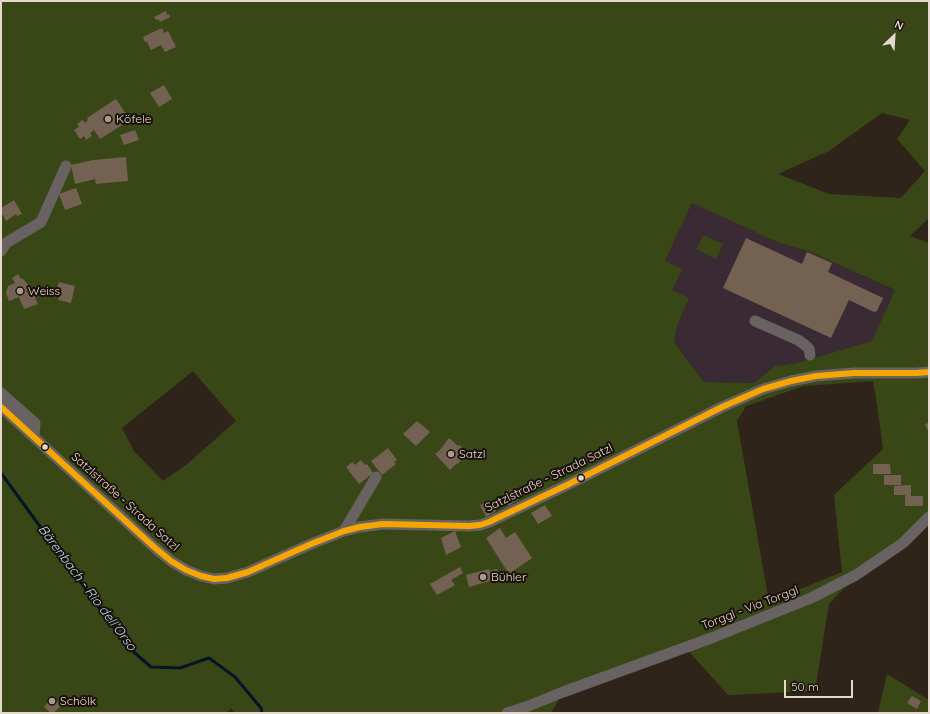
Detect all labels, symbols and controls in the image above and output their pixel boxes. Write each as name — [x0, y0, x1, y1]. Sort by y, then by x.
north arrow — [874, 16, 914, 56]
text: N — [892, 17, 906, 33]
place label: Köfele — [116, 112, 151, 126]
marker: Köfele — [103, 114, 113, 124]
place label: Weiss — [28, 284, 60, 298]
marker: Weiss — [15, 286, 25, 296]
street label: Satzlstraße - Strada Satzl — [483, 441, 615, 515]
unlabelled marker — [40, 442, 50, 452]
place label: Satzl — [459, 447, 486, 461]
marker: Satzl — [446, 449, 456, 459]
street label: Satzlstraße - Strada Satzl — [68, 450, 182, 554]
unlabelled marker — [576, 473, 586, 483]
water label: Bärenbach - Rio dell’Orso — [35, 522, 139, 654]
place label: Bühler — [491, 570, 526, 584]
marker: Bühler — [478, 572, 488, 582]
street label: Torggl - Via Torggl — [699, 583, 801, 633]
scale bar — [786, 672, 855, 698]
text: 50 m — [791, 679, 819, 694]
place label: Schölk — [60, 694, 96, 708]
marker: Schölk — [47, 696, 57, 706]

